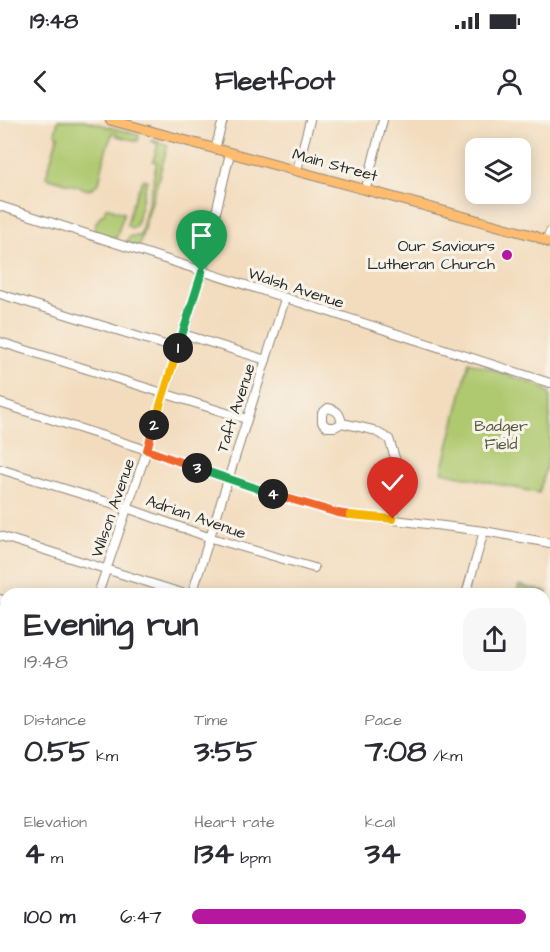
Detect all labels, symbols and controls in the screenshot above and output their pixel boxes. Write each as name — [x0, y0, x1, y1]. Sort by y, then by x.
text: 19:48 — [30, 6, 78, 37]
text: Fleetfoot — [215, 62, 335, 100]
icon: back — [24, 65, 57, 98]
icon: person — [493, 65, 526, 98]
map controls — [465, 138, 531, 204]
button: layers — [465, 138, 531, 204]
street label: Main Street — [290, 143, 381, 187]
pin — [176, 210, 227, 272]
icon: arrive — [185, 219, 218, 252]
place label: Our Saviours Lutheran Church — [367, 235, 495, 275]
marker: Our Saviours Lutheran Church — [500, 248, 514, 262]
street label: Walsh Avenue — [245, 262, 347, 314]
pin: 1 — [163, 333, 193, 363]
text: 1 — [177, 337, 179, 359]
street label: Taft Avenue — [211, 360, 261, 455]
pin: 2 — [139, 410, 169, 440]
text: 2 — [149, 414, 159, 436]
park label: Badger Field — [474, 415, 528, 455]
pin: 3 — [182, 453, 212, 483]
street label: Wilson Avenue — [86, 455, 140, 560]
text: 3 — [193, 457, 201, 479]
pin — [367, 457, 418, 519]
icon: check — [376, 466, 409, 499]
pin: 4 — [258, 479, 288, 509]
text: 4 — [268, 483, 278, 505]
street label: Adrian Avenue — [143, 490, 249, 544]
text: Evening run — [24, 602, 198, 648]
button: share — [463, 608, 526, 671]
text: 19:48 — [24, 648, 68, 676]
text: Distance — [24, 709, 86, 731]
text: Time — [194, 709, 228, 731]
text: Pace — [365, 709, 402, 731]
text: 0.55 — [24, 731, 90, 773]
text: 3:55 — [194, 731, 257, 773]
text: 7:08 — [365, 731, 427, 773]
text: km — [90, 745, 118, 767]
text: /km — [427, 745, 462, 767]
text: Elevation — [24, 811, 87, 833]
text: Heart rate — [194, 811, 275, 833]
text: kcal — [365, 811, 395, 833]
text: 4 — [24, 833, 44, 875]
text: 134 — [194, 833, 234, 875]
text: 34 — [365, 833, 400, 875]
text: m — [44, 847, 63, 869]
text: bpm — [234, 847, 271, 869]
text: 100 m — [24, 903, 75, 931]
text: 6:47 — [120, 903, 162, 931]

